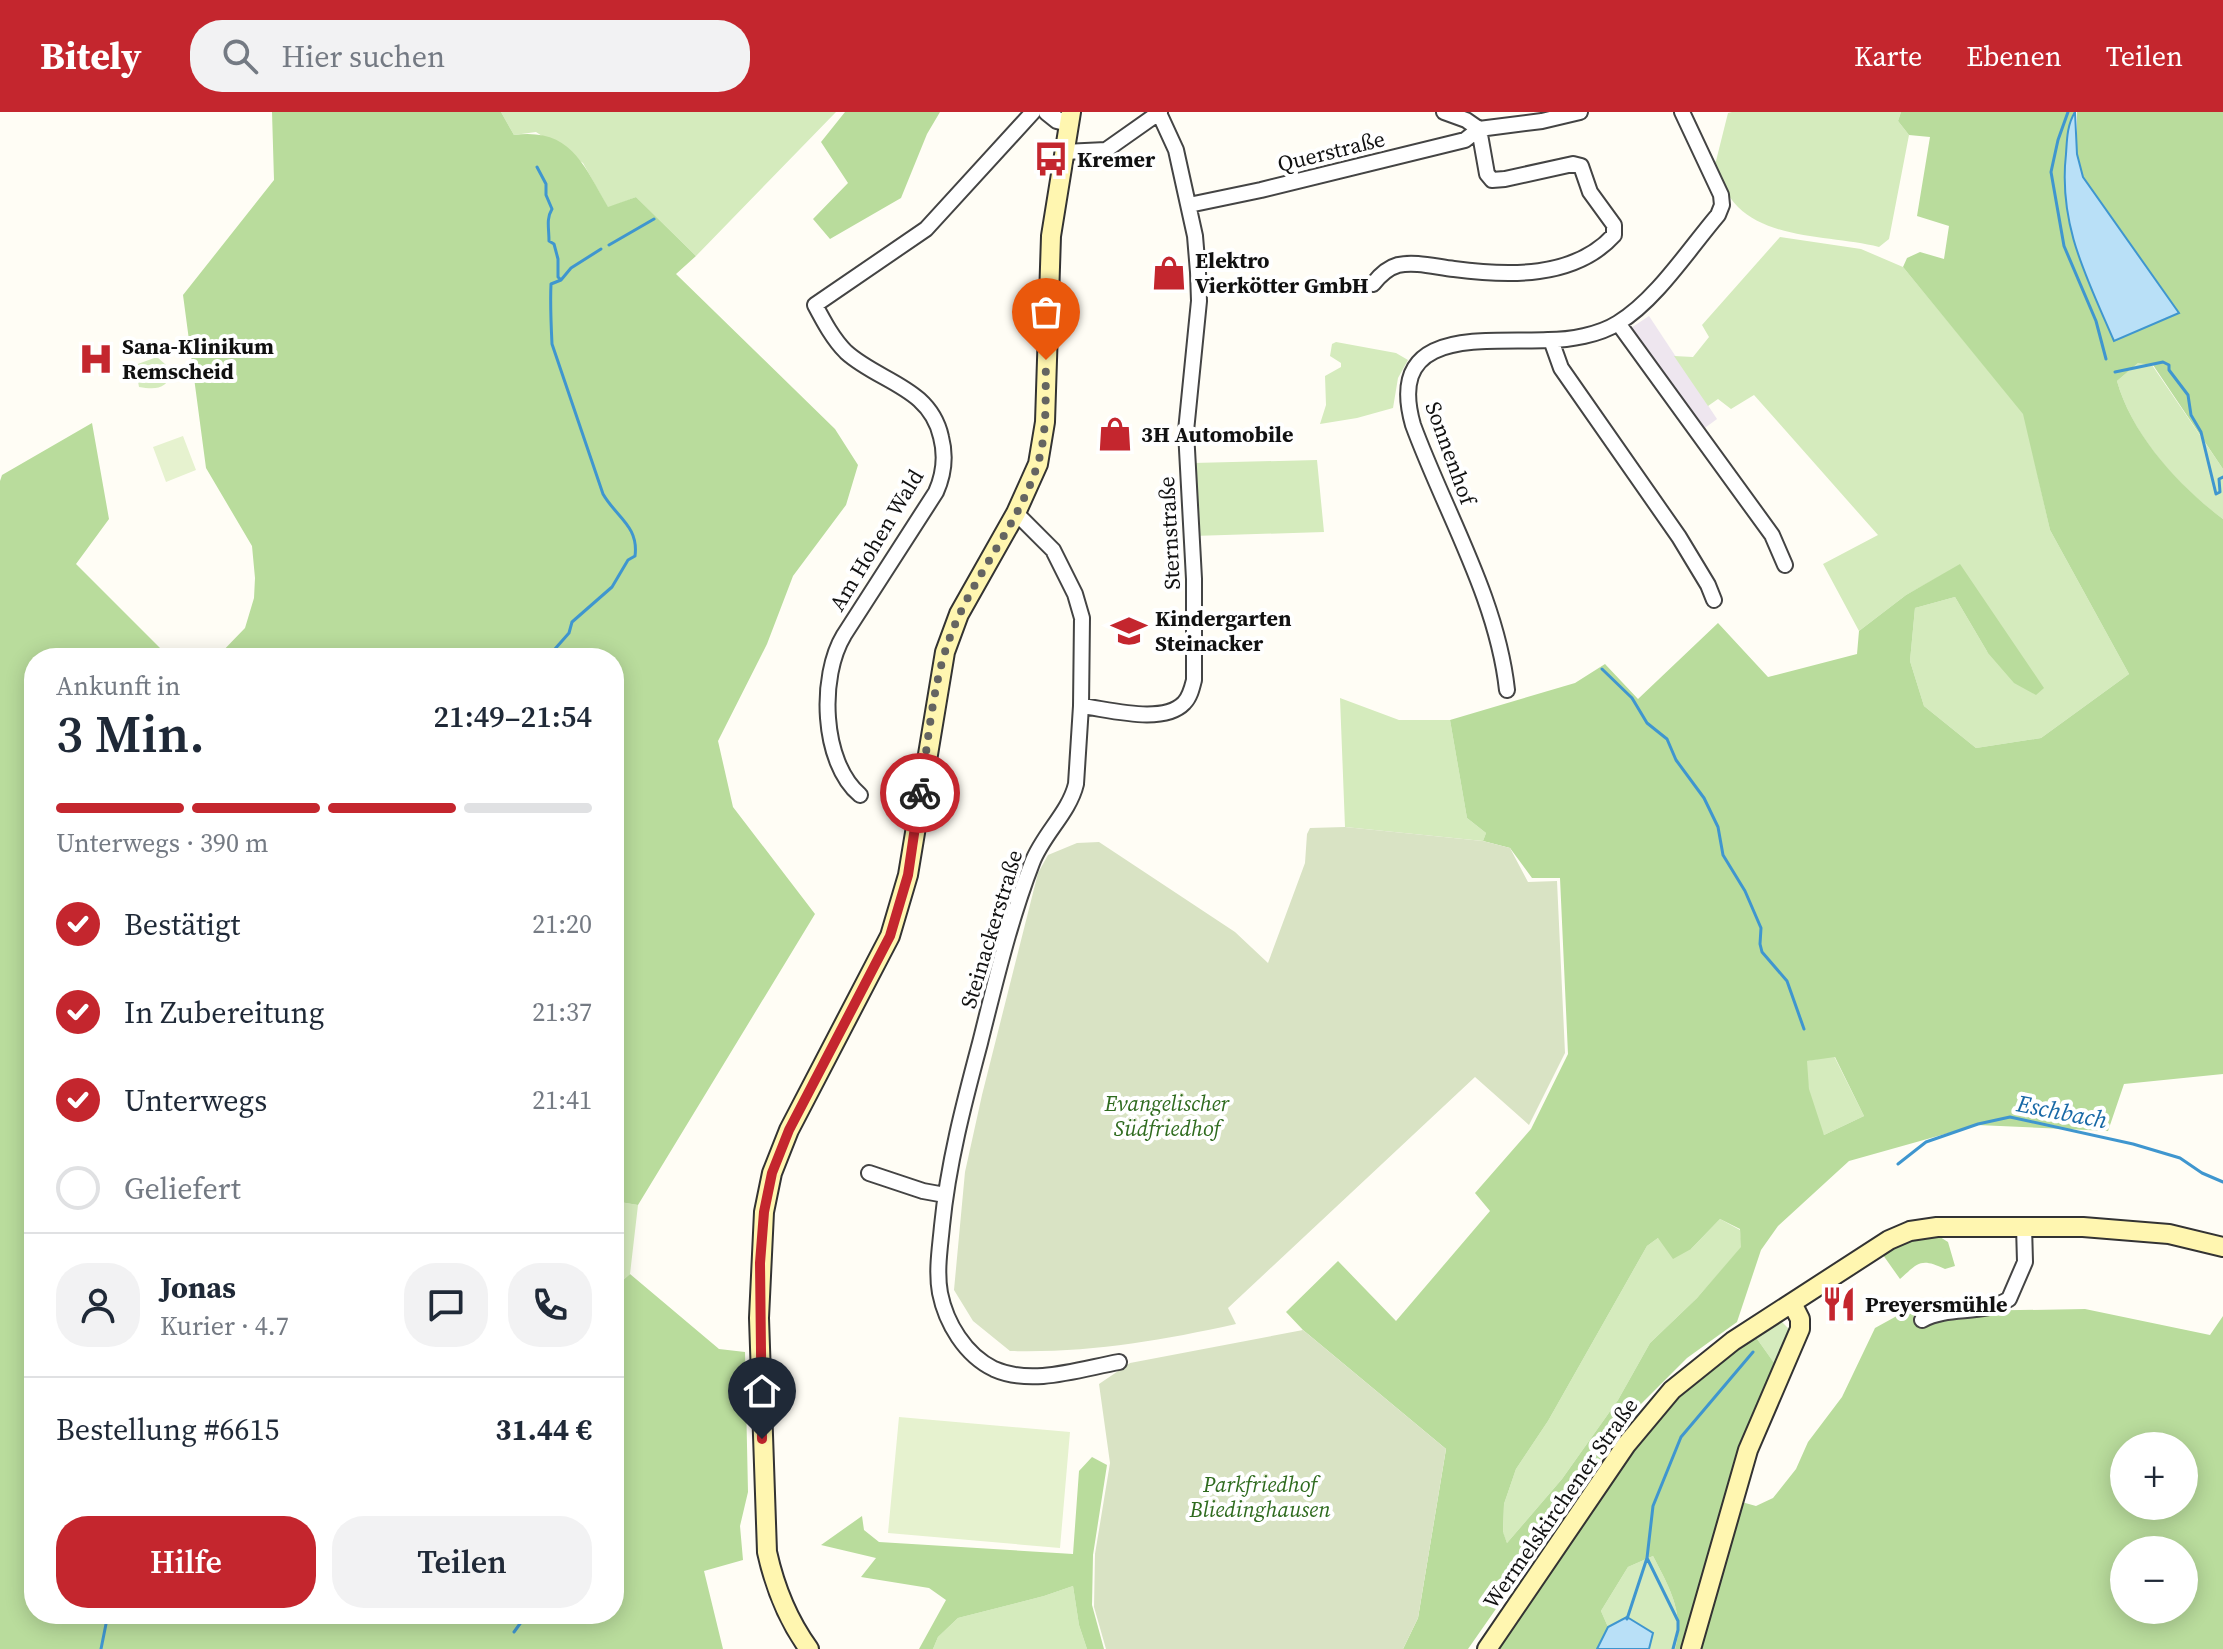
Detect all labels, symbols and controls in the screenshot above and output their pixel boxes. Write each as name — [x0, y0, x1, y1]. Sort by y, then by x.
search box — [190, 20, 750, 92]
text: Bitely — [40, 30, 142, 82]
icon: search — [218, 34, 262, 78]
text: Hier suchen — [282, 36, 445, 77]
text: Karte — [1854, 37, 1922, 75]
text: Ebenen — [1966, 37, 2062, 75]
text: Teilen — [2106, 37, 2183, 75]
street label: Querstraße — [1274, 123, 1388, 179]
bus stop icon: Kremer — [1032, 140, 1070, 178]
place label: Kremer — [1077, 144, 1156, 174]
place label: Elektro Vierkötter GmbH — [1195, 245, 1369, 300]
shop icon: Elektro Vierkötter GmbH — [1150, 254, 1188, 292]
pin — [1012, 278, 1080, 360]
icon: bag — [1024, 290, 1068, 334]
place label: Sana-Klinikum Remscheid — [122, 331, 274, 386]
hospital icon: Sana-Klinikum Remscheid — [77, 340, 115, 378]
street label: Sonnenhof — [1418, 397, 1484, 511]
shop icon: 3H Automobile — [1096, 415, 1134, 453]
place label: 3H Automobile — [1141, 419, 1293, 449]
street label: Am Hohen Wald — [822, 463, 930, 616]
street label: Sternstraße — [1151, 476, 1187, 590]
place label: Kindergarten Steinacker — [1155, 603, 1292, 658]
school or university icon: Kindergarten Steinacker — [1110, 612, 1148, 650]
text: Ankunft in — [56, 668, 180, 704]
text: 21:49–21:54 — [433, 696, 592, 737]
text: 3 Min. — [56, 698, 205, 769]
courier — [880, 753, 960, 833]
icon: bike — [898, 771, 942, 815]
text: Unterwegs · 390 m — [56, 825, 268, 861]
street label: Steinackerstraße — [953, 846, 1029, 1012]
icon: check — [56, 902, 100, 946]
text: Bestätigt — [124, 904, 240, 945]
text: 21:20 — [532, 906, 592, 942]
icon: check — [56, 990, 100, 1034]
text: In Zubereitung — [124, 992, 324, 1033]
text: 21:37 — [532, 994, 592, 1030]
icon: check — [56, 1078, 100, 1122]
text: Unterwegs — [124, 1080, 267, 1121]
text: 21:41 — [532, 1082, 592, 1118]
water label: Eschbach — [2013, 1086, 2110, 1136]
park label: Evangelischer Südfriedhof — [1104, 1088, 1231, 1143]
text: Geliefert — [124, 1168, 241, 1209]
button: person — [56, 1263, 140, 1347]
button: chat — [404, 1263, 488, 1347]
button: phone — [508, 1263, 592, 1347]
text: Jonas — [160, 1267, 236, 1308]
restaurant icon: Preyersmühle — [1820, 1285, 1858, 1323]
place label: Preyersmühle — [1865, 1289, 2008, 1319]
text: Kurier · 4.7 — [160, 1308, 289, 1344]
pin — [728, 1357, 796, 1439]
icon: home — [740, 1369, 784, 1413]
street label: Wermelskirchener Straße — [1476, 1392, 1644, 1614]
text: Bestellung #6615 — [56, 1409, 280, 1450]
text: 31.44 € — [495, 1409, 592, 1450]
map controls — [2110, 1432, 2198, 1624]
button: + — [2110, 1432, 2198, 1520]
park label: Parkfriedhof Bliedinghausen — [1188, 1469, 1331, 1524]
button: Hilfe — [56, 1516, 316, 1608]
button: Teilen — [332, 1516, 592, 1608]
button: − — [2110, 1536, 2198, 1624]

